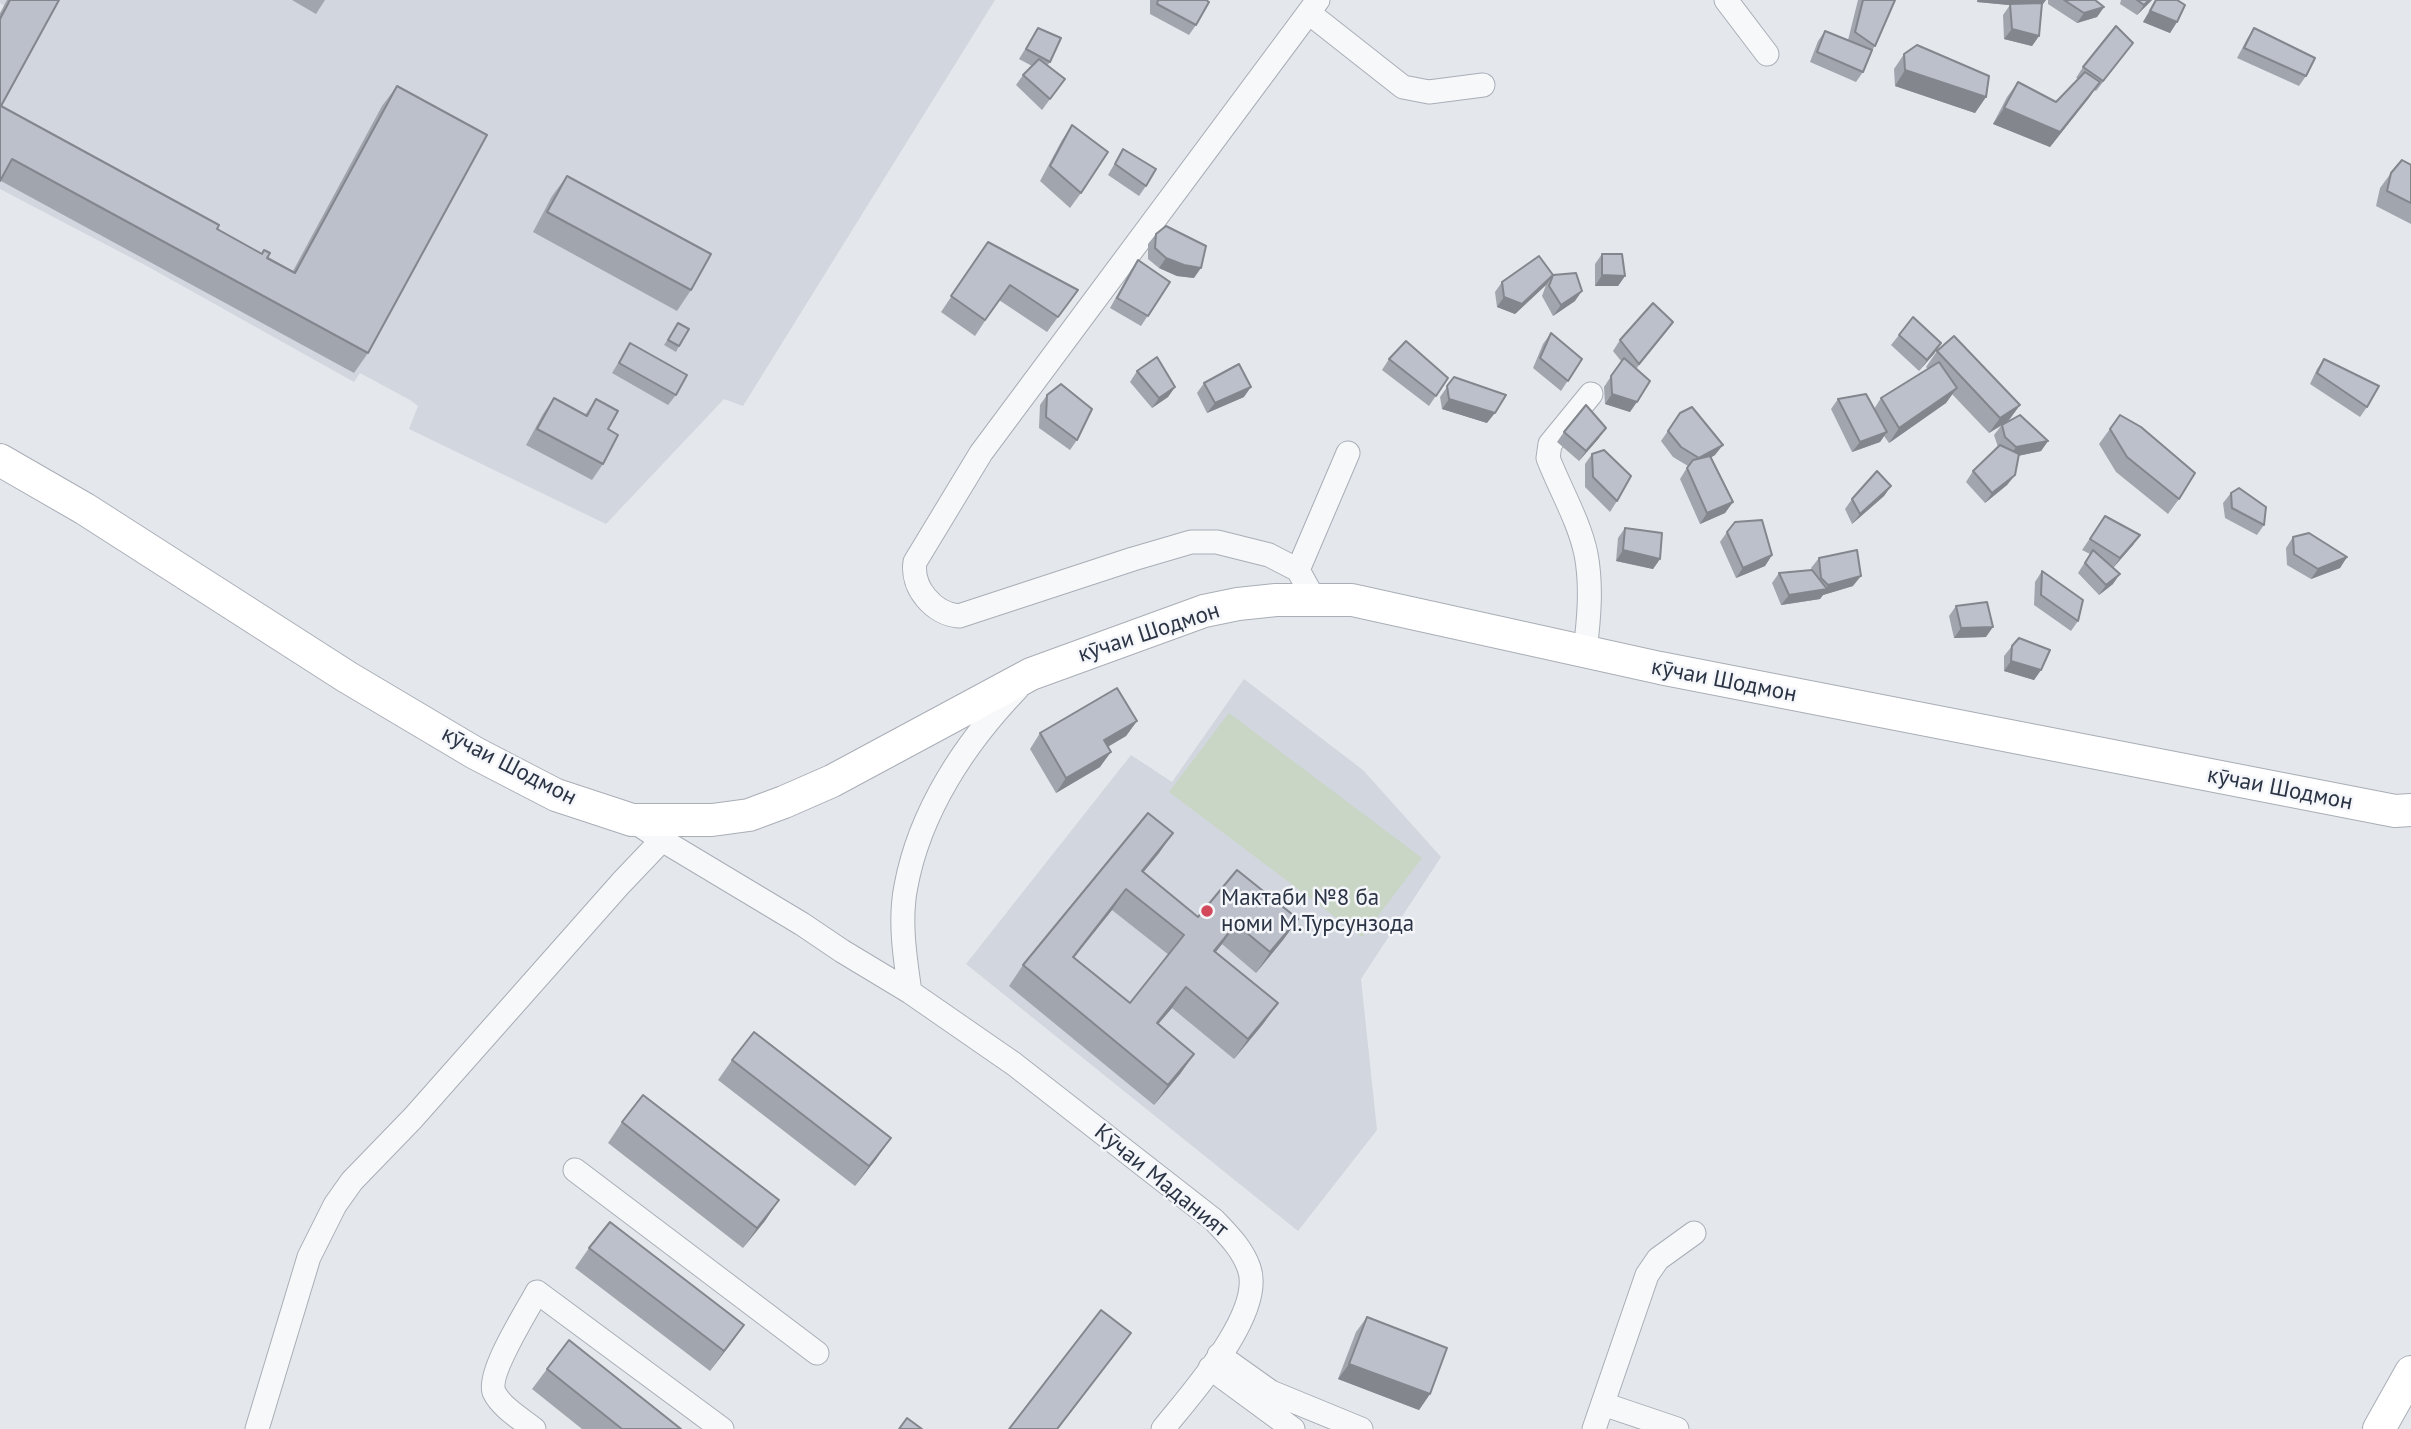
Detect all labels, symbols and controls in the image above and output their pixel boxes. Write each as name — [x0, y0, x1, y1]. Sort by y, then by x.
street label: кӯчаи Шодмон — [1075, 597, 1223, 669]
street label: кӯчаи Шодмон — [1649, 653, 1799, 709]
street label: кӯчаи Шодмон — [437, 720, 581, 812]
street label: кӯчаи Шодмон — [2205, 761, 2355, 817]
place label: Мактаби №8 ба номи М.Турсунзода — [1221, 884, 1414, 938]
marker: Мактаби №8 ба номи М.Турсунзода — [1199, 903, 1215, 919]
street label: Кӯчаи Маданият — [1088, 1118, 1234, 1244]

